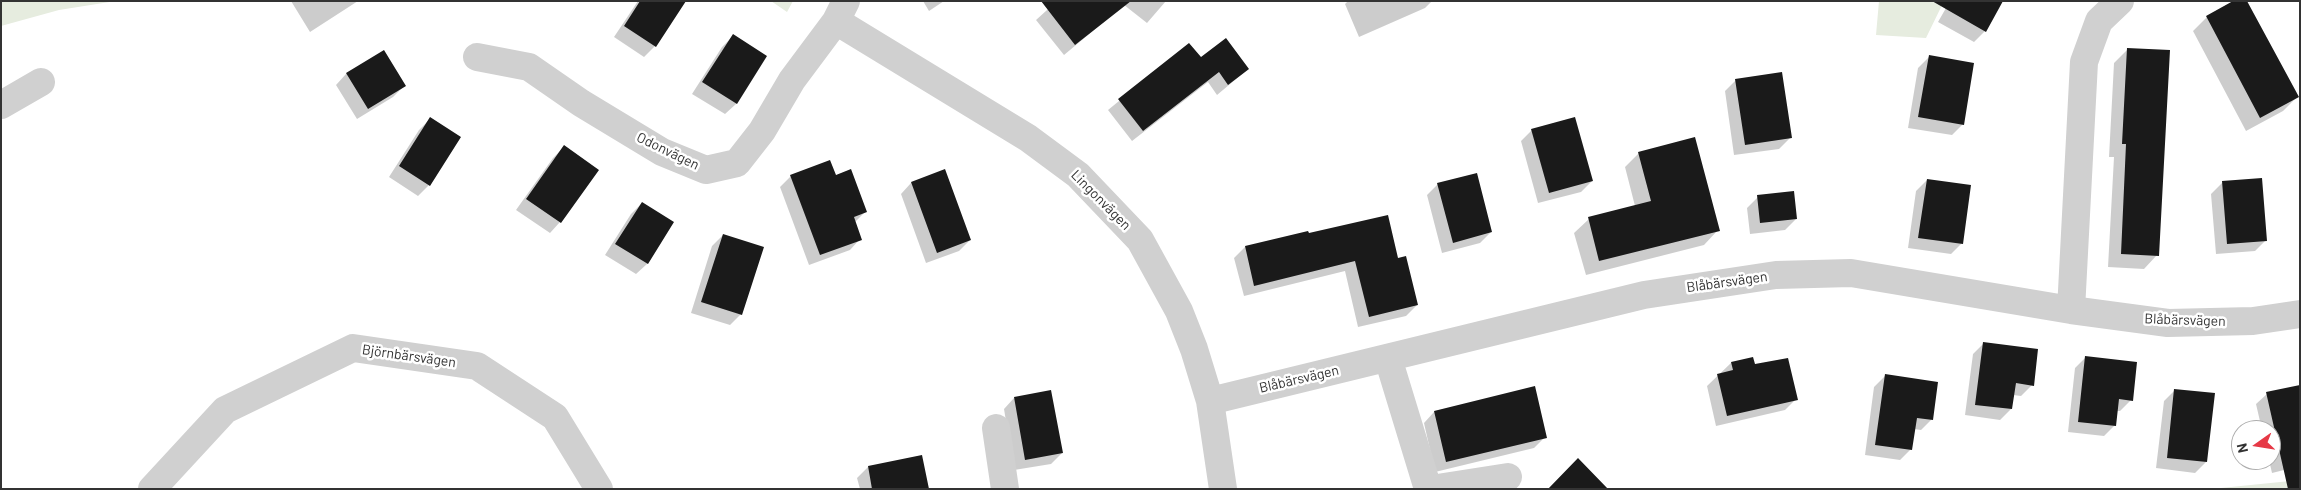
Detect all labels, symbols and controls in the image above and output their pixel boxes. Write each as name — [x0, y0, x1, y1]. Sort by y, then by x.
street label: Odonvägen — [634, 129, 702, 173]
street label: Lingonvägen — [1068, 167, 1134, 233]
street label: Blåbärsvägen — [1686, 268, 1768, 296]
street label: Blåbärsvägen — [2144, 310, 2226, 330]
street label: Björnbärsvägen — [361, 341, 457, 371]
street label: Blåbärsvägen — [1257, 362, 1341, 396]
north arrow — [2231, 420, 2281, 470]
text: N — [2233, 442, 2251, 455]

